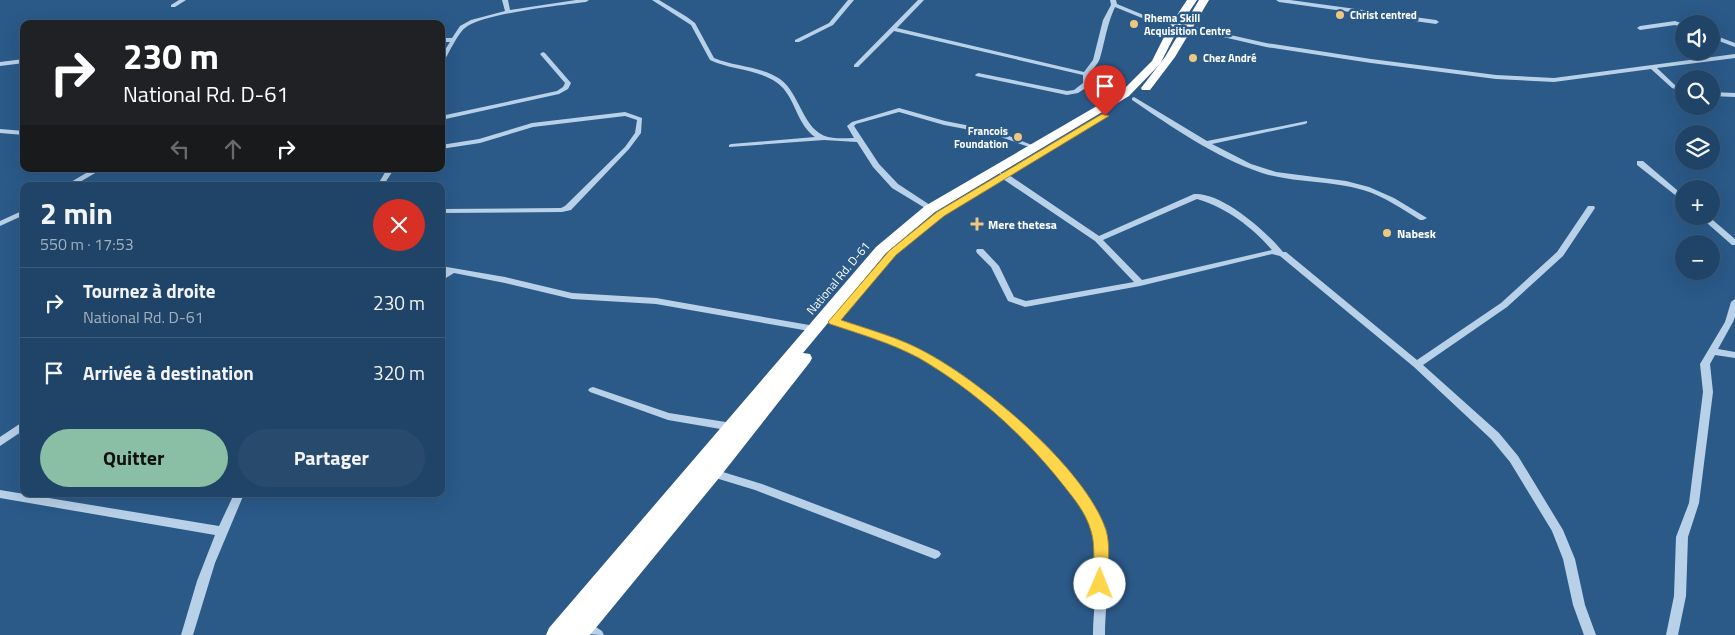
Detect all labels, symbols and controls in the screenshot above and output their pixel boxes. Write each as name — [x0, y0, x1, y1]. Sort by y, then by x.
place label: Christ centred — [1350, 7, 1417, 23]
marker: Christ centred — [1334, 9, 1346, 21]
place label: Rhema Skill Acquisition Centre — [1144, 10, 1231, 39]
map controls — [1675, 15, 1720, 280]
button: sound — [1675, 15, 1720, 60]
marker: Rhema Skill Acquisition Centre — [1128, 18, 1140, 30]
text: 230 m — [123, 29, 219, 83]
icon: right — [40, 40, 105, 105]
place label: Chez André — [1203, 50, 1257, 66]
marker: Chez André — [1187, 52, 1199, 64]
pin — [1084, 65, 1126, 116]
button: search — [1675, 70, 1720, 115]
icon: arrive — [1091, 72, 1119, 100]
text: National Rd. D-61 — [123, 77, 289, 111]
place label: Francois Foundation — [954, 123, 1008, 152]
button: layers — [1675, 125, 1720, 170]
marker: Francois Foundation — [1012, 131, 1024, 143]
icon: left — [166, 135, 194, 163]
icon: ahead — [219, 135, 247, 163]
icon: right — [272, 135, 300, 163]
button: + — [1675, 180, 1720, 225]
text: 2 min — [40, 190, 113, 236]
button: close — [373, 199, 425, 251]
place label: Mere thetesa — [988, 215, 1057, 234]
marker: Mere thetesa — [970, 217, 984, 231]
place label: Nabesk — [1397, 224, 1437, 243]
marker: Nabesk — [1381, 227, 1393, 239]
text: 550 m · 17:53 — [40, 232, 134, 256]
button: − — [1675, 235, 1720, 280]
street label: National Rd. D-61 — [802, 237, 874, 319]
text: Tournez à droite — [83, 276, 215, 305]
text: 230 m — [373, 288, 425, 317]
icon: right — [40, 289, 68, 317]
text: National Rd. D-61 — [83, 305, 204, 329]
text: Arrivée à destination — [83, 358, 254, 387]
text: 320 m — [373, 358, 425, 387]
icon: arrive — [40, 359, 68, 387]
button: Quitter — [40, 429, 228, 487]
button: Partager — [238, 429, 425, 487]
position arrow — [1073, 557, 1125, 609]

